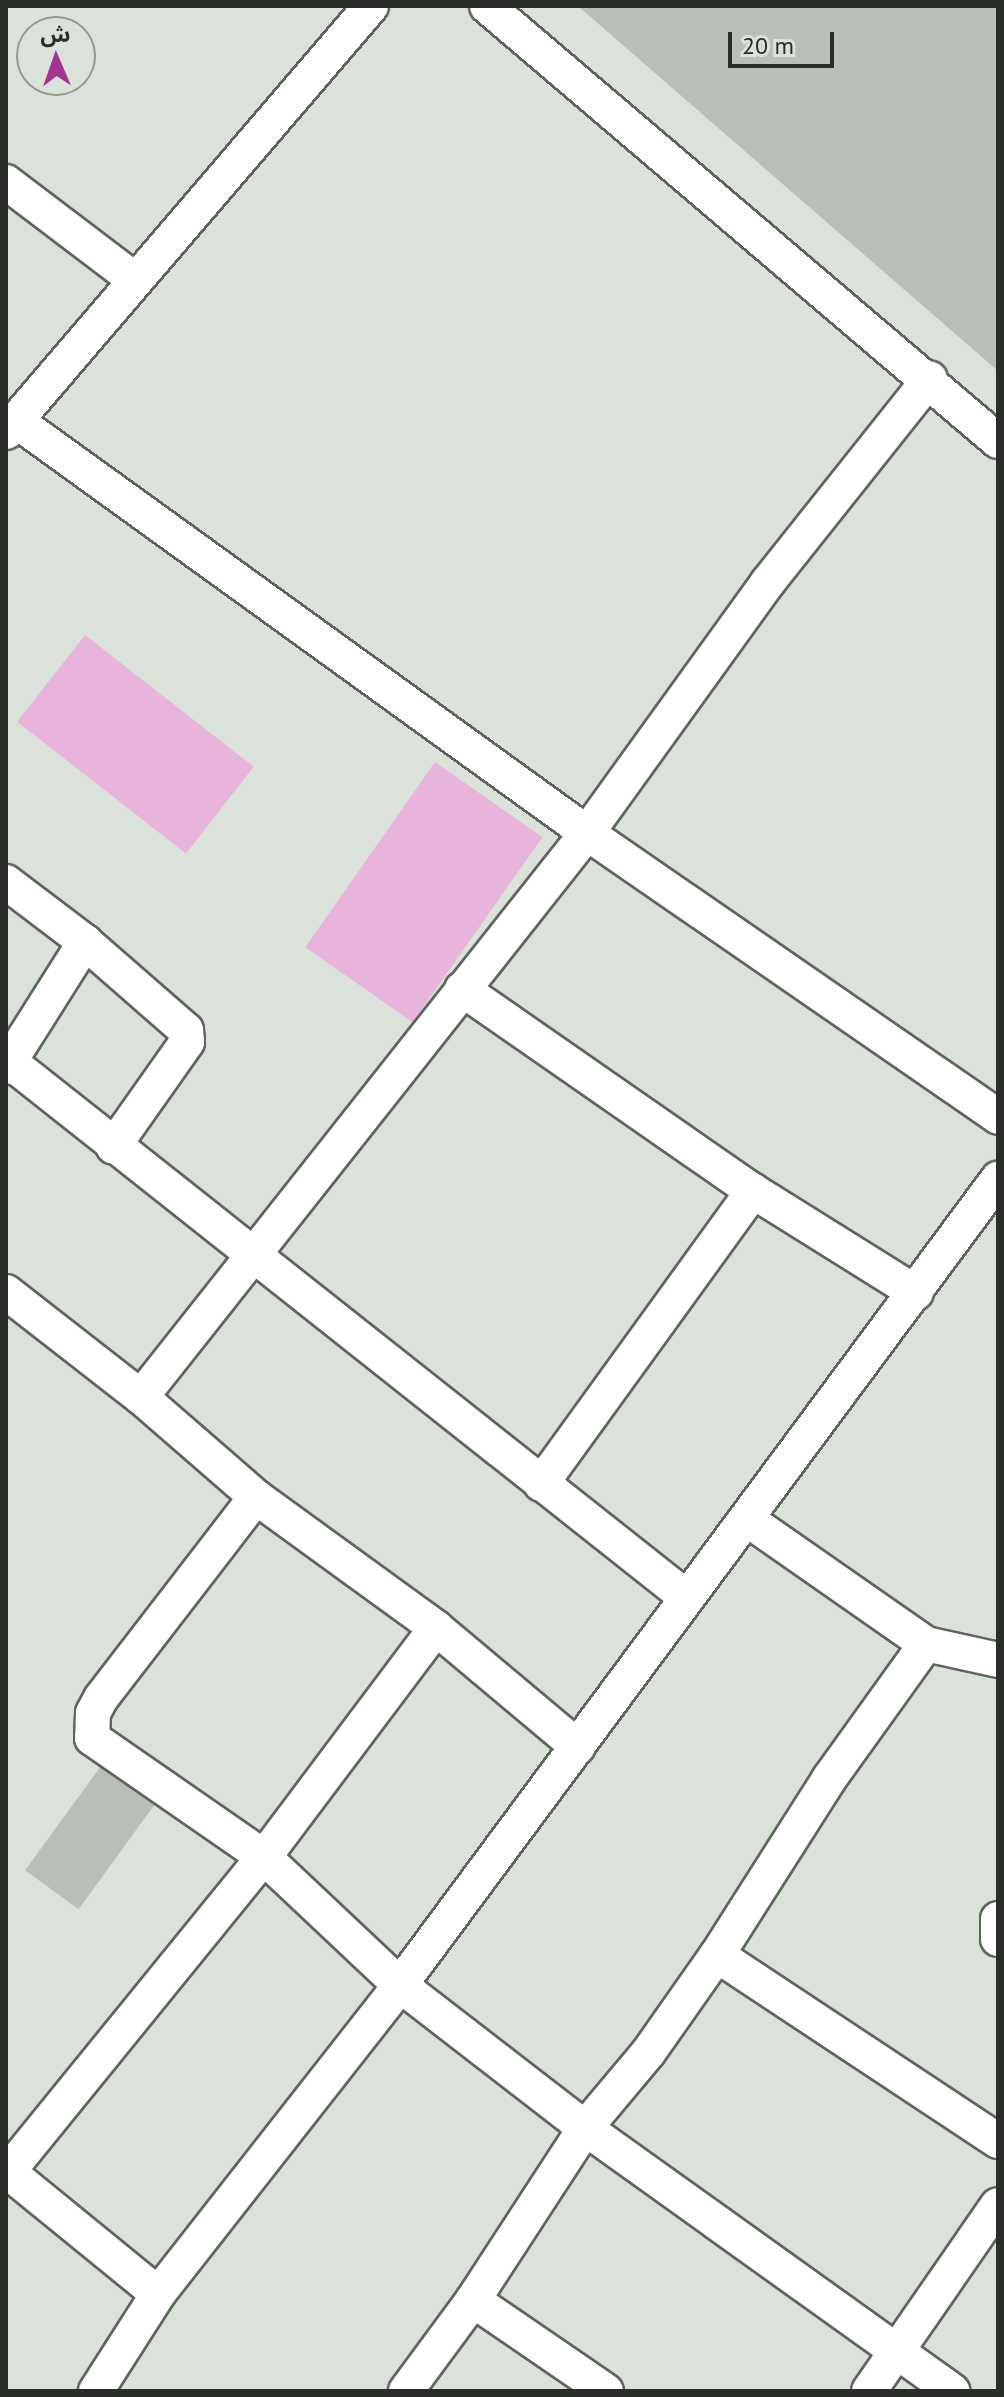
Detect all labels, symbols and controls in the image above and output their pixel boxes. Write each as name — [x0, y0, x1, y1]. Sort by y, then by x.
north arrow — [16, 16, 96, 96]
scale bar — [732, 16, 838, 66]
text: ش — [40, 19, 71, 49]
text: 20 m — [742, 30, 794, 61]

